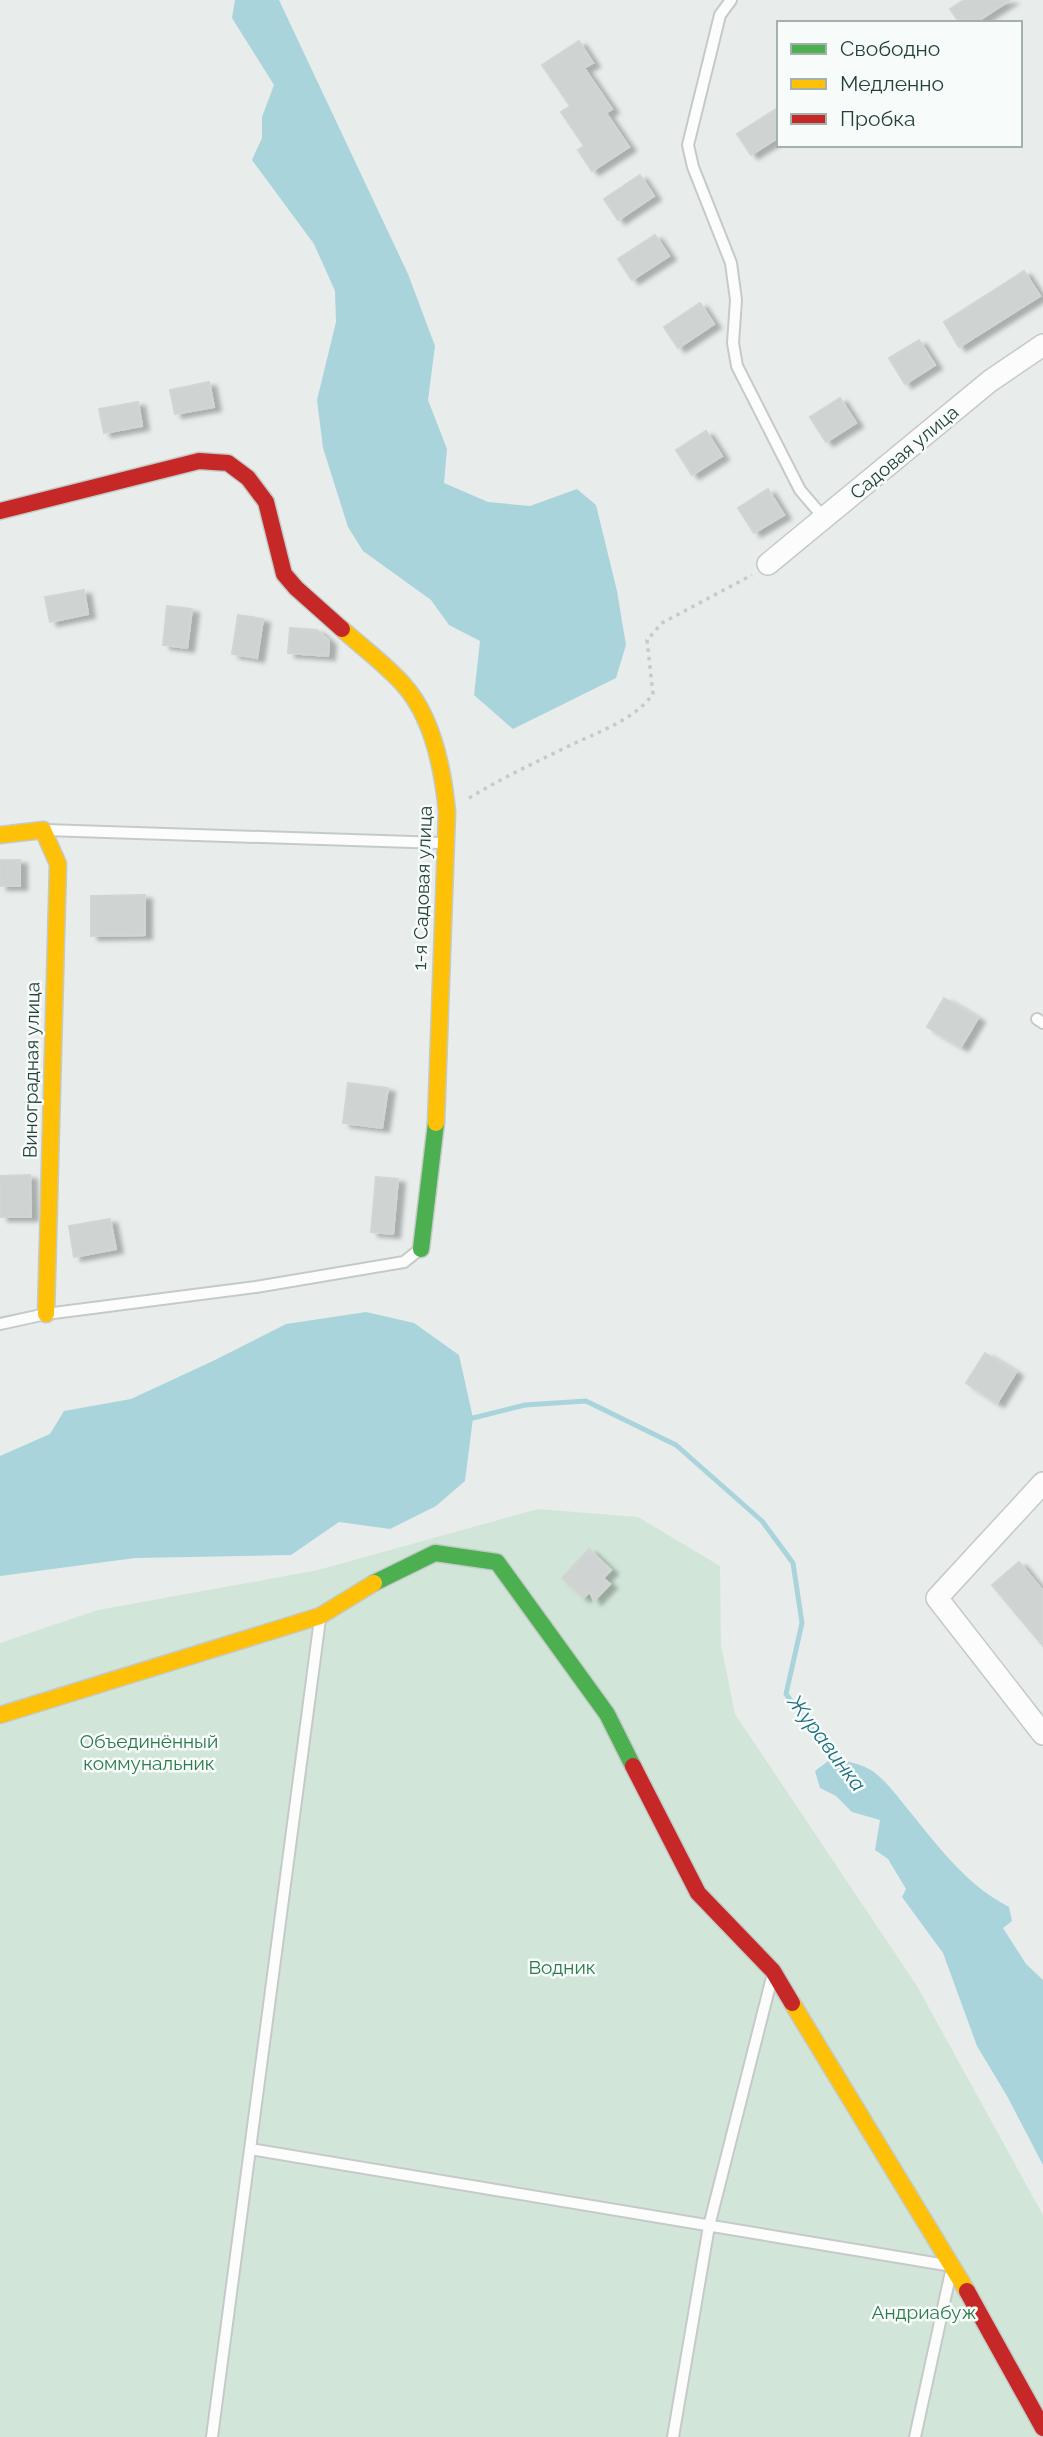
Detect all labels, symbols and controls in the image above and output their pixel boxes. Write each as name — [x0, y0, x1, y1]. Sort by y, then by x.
legend — [777, 21, 1022, 147]
text: Свободно — [840, 36, 940, 61]
text: Медленно — [840, 71, 944, 96]
text: Пробка — [840, 106, 916, 131]
street label: Садовая улица — [846, 400, 962, 504]
street label: 1-я Садовая улица — [408, 805, 436, 971]
street label: Виноградная улица — [18, 982, 44, 1158]
water label: Журавинка — [782, 1689, 871, 1796]
park label: Объединённый коммунальник — [80, 1730, 218, 1774]
park label: Водник — [528, 1956, 596, 1978]
park label: Андриабуж — [872, 2301, 976, 2323]

